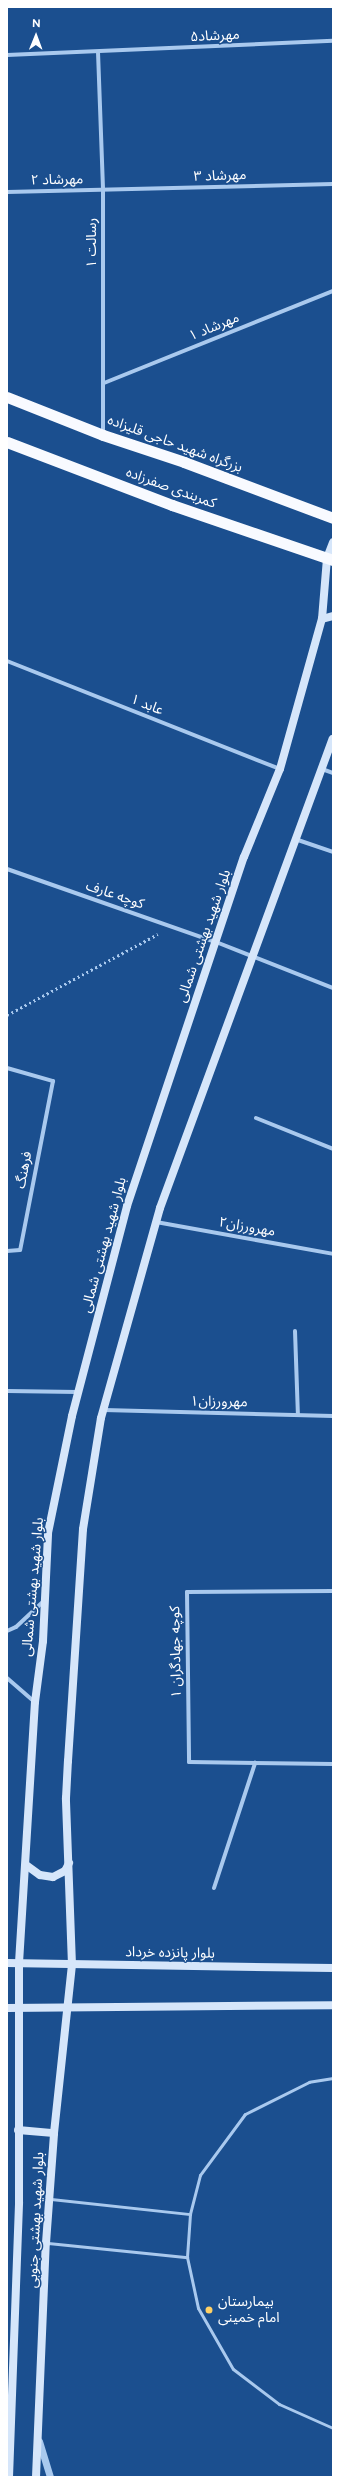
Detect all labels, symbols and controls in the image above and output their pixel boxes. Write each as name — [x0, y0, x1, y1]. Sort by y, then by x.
north arrow — [16, 16, 56, 56]
text: N — [32, 17, 41, 30]
street label: مهرشاد۵ — [190, 26, 240, 46]
street label: مهرشاد ۳ — [193, 167, 247, 185]
street label: مهرشاد ۲ — [30, 171, 84, 189]
street label: رسالت ۱ — [84, 218, 100, 268]
street label: مهرشاد ۱ — [186, 309, 242, 345]
street label: بزرگراه شهید حاجی قلیزاده — [105, 412, 245, 476]
street label: کمربندی صفرزاده — [124, 464, 218, 512]
street label: عابد ۱ — [128, 691, 166, 719]
street label: بلوار شهید بهشتی شمالی — [173, 867, 235, 1005]
street label: کوچه عارف — [84, 877, 146, 913]
street label: فرهنگ — [12, 1150, 36, 1190]
street label: بلوار شهید بهشتی شمالی — [78, 1175, 130, 1315]
street label: مهرورزان۲ — [217, 1214, 277, 1240]
street label: مهرورزان۱ — [190, 1393, 248, 1411]
street label: بلوار شهید بهشتی شمالی — [19, 1517, 47, 1657]
street label: کوچه جهادگران ۱ — [167, 1606, 185, 1698]
street label: بلوار پانزده خرداد — [125, 1944, 215, 1962]
street label: بلوار شهید بهشتی جنوبی — [24, 2152, 48, 2288]
place label: بیمارستان امام خمینی — [218, 2294, 280, 2326]
marker: بیمارستان امام خمینی — [203, 2304, 215, 2316]

